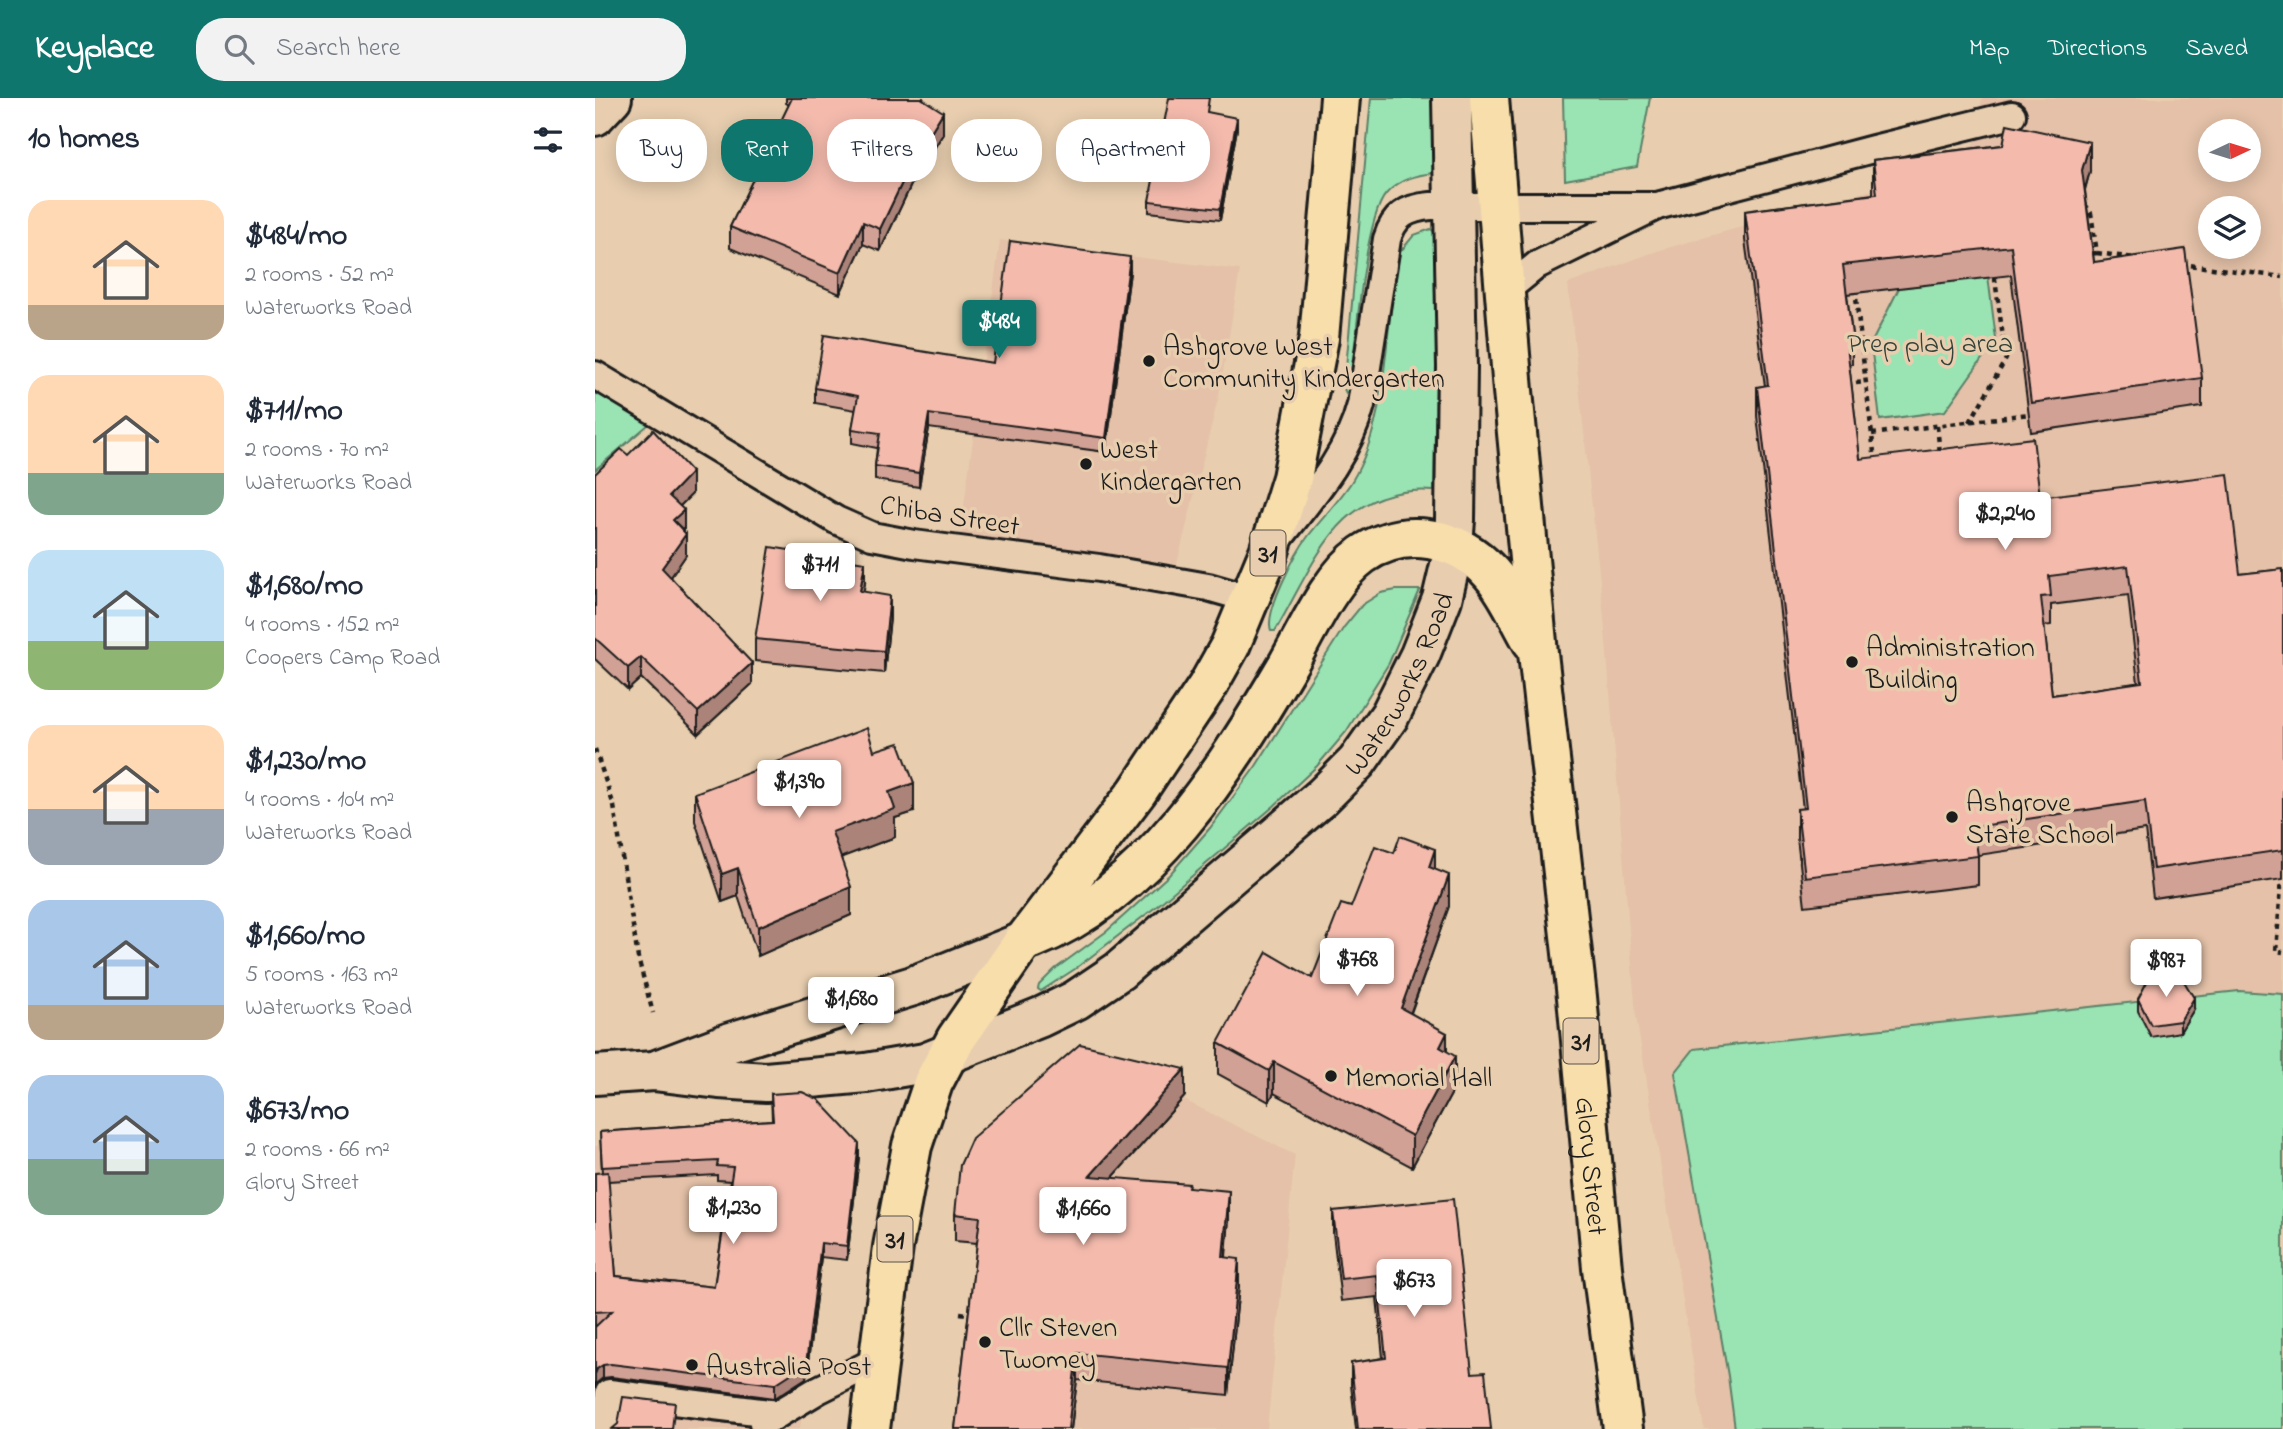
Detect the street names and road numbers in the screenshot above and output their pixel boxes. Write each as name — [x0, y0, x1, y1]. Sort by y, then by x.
street label: Chiba Street — [877, 486, 1022, 549]
road number: 31 — [1251, 530, 1285, 575]
street label: Waterworks Road — [1336, 586, 1467, 787]
road number: 31 — [1563, 1018, 1599, 1064]
street label: Glory Street — [1562, 1095, 1616, 1237]
road number: 31 — [877, 1216, 913, 1262]

